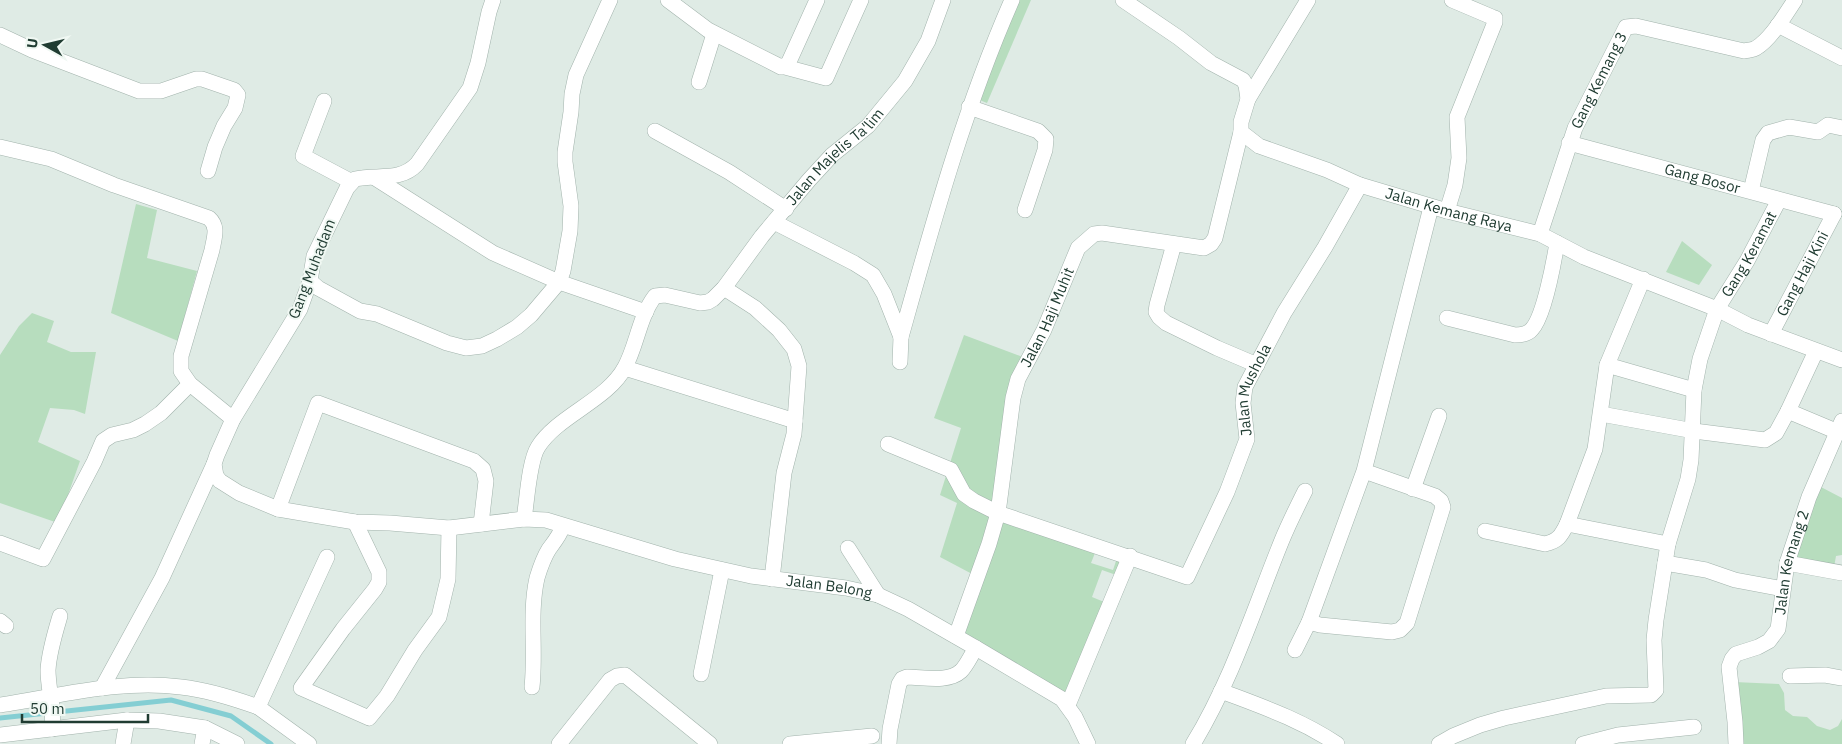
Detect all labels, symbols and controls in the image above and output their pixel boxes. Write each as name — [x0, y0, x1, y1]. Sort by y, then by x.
north arrow — [20, 20, 70, 70]
street label: Gang Kemang 3 — [1566, 29, 1631, 132]
text: U — [23, 37, 42, 49]
street label: Jalan Majelis Ta'lim — [782, 104, 888, 209]
street label: Gang Bosor — [1662, 159, 1743, 198]
street label: Jalan Kemang Raya — [1383, 183, 1514, 236]
street label: Gang Keramat — [1717, 208, 1780, 300]
street label: Gang Muhadam — [284, 216, 339, 321]
street label: Gang Haji Kini — [1772, 228, 1832, 319]
street label: Jalan Haji Muhit — [1016, 264, 1078, 370]
street label: Jalan Mushola — [1233, 340, 1275, 437]
street label: Jalan Kemang 2 — [1770, 507, 1813, 616]
street label: Jalan Belong — [785, 571, 874, 602]
scale bar — [22, 692, 149, 724]
text: 50 m — [30, 699, 65, 718]

